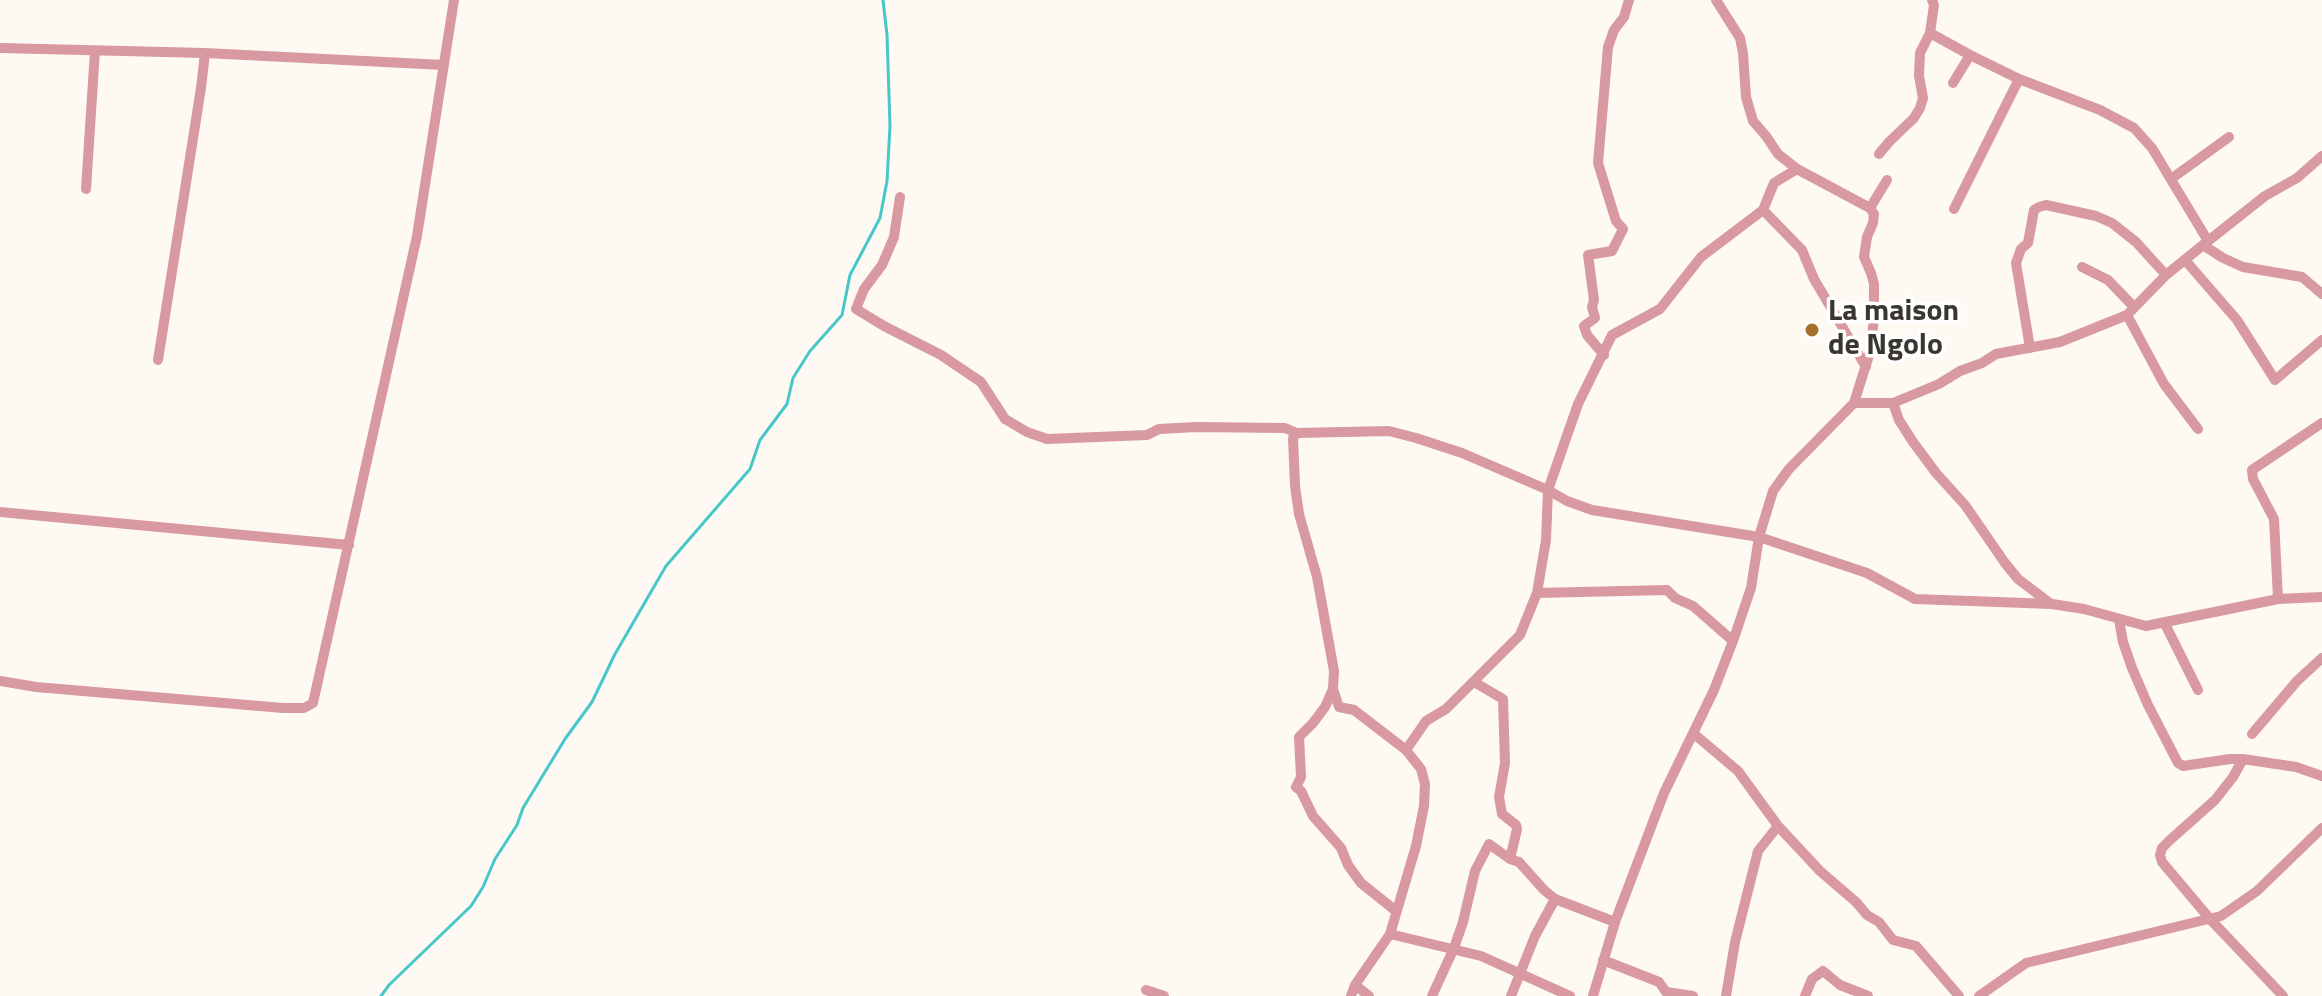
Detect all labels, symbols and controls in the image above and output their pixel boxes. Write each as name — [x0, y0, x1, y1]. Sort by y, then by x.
place label: La maison de Ngolo — [1828, 295, 1959, 366]
marker: La maison de Ngolo — [1803, 321, 1821, 339]

